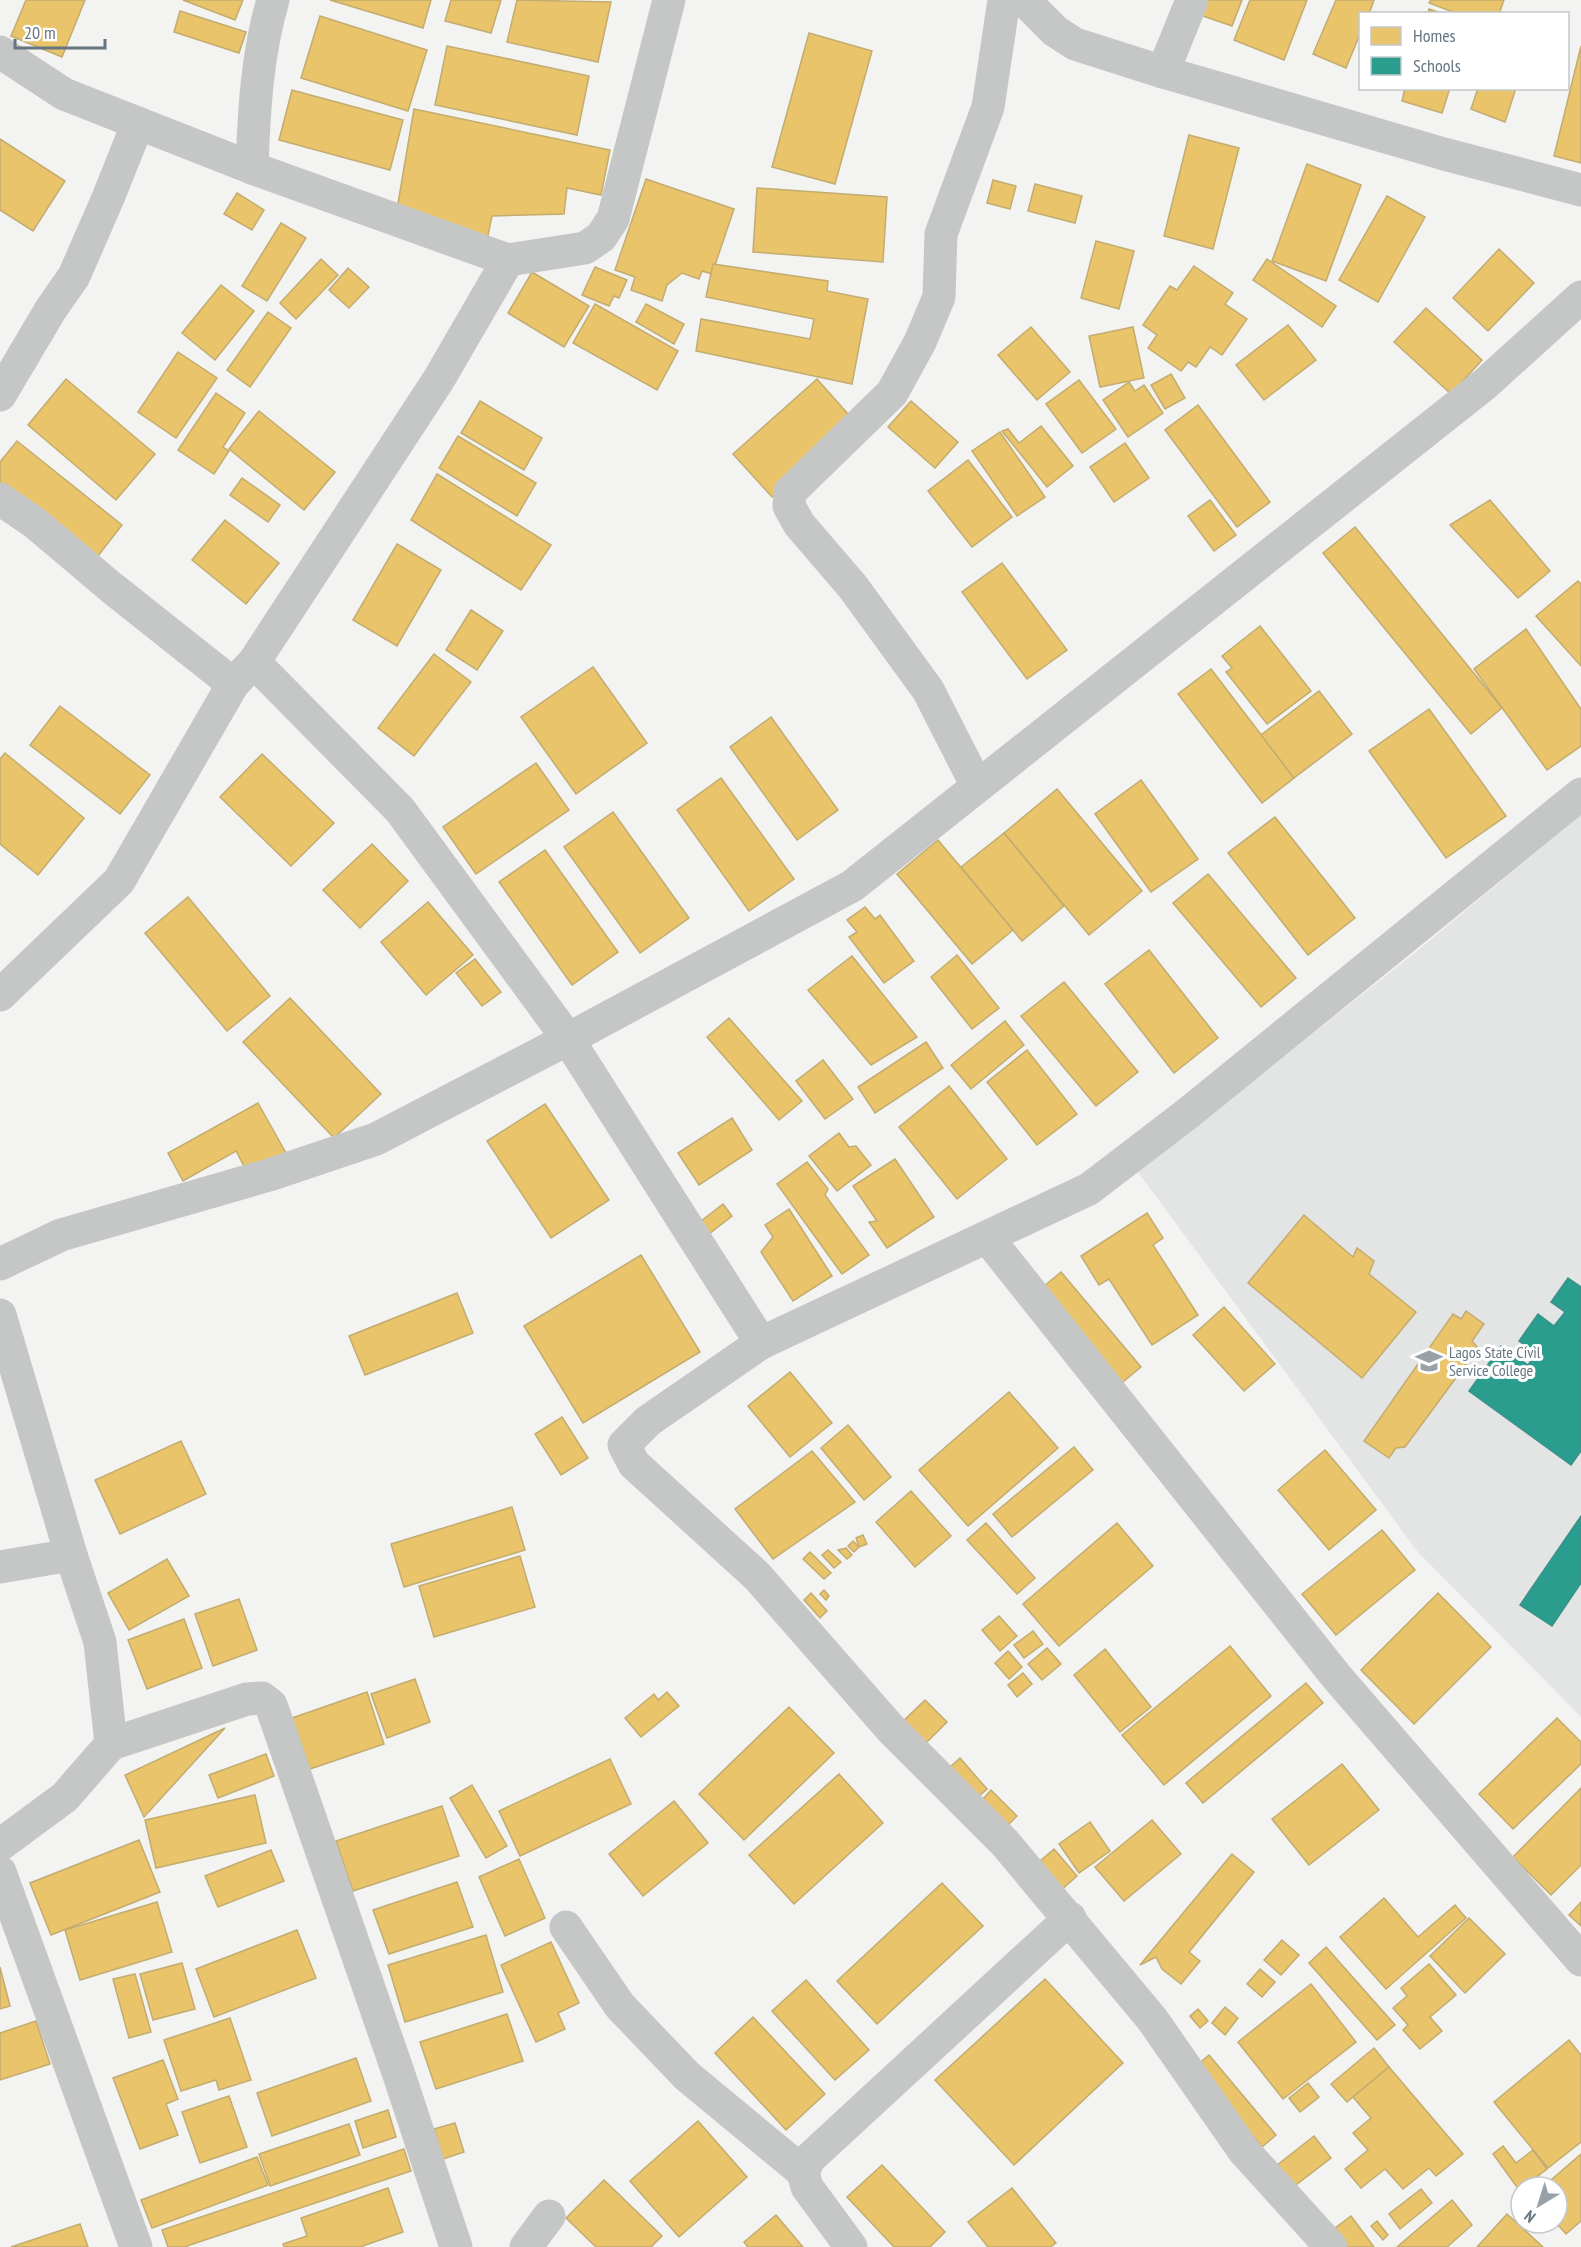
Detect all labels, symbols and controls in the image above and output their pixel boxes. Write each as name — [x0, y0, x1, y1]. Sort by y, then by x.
scale bar — [15, 12, 105, 50]
legend — [1359, 12, 1569, 90]
text: 20 m — [24, 21, 56, 44]
text: Homes — [1413, 24, 1456, 47]
text: Schools — [1413, 54, 1461, 77]
place label: Lagos State Civil Service College — [1449, 1342, 1541, 1380]
school or university icon: Lagos State Civil Service College — [1414, 1346, 1444, 1376]
north arrow — [1509, 2175, 1569, 2235]
text: N — [1520, 2206, 1539, 2227]

